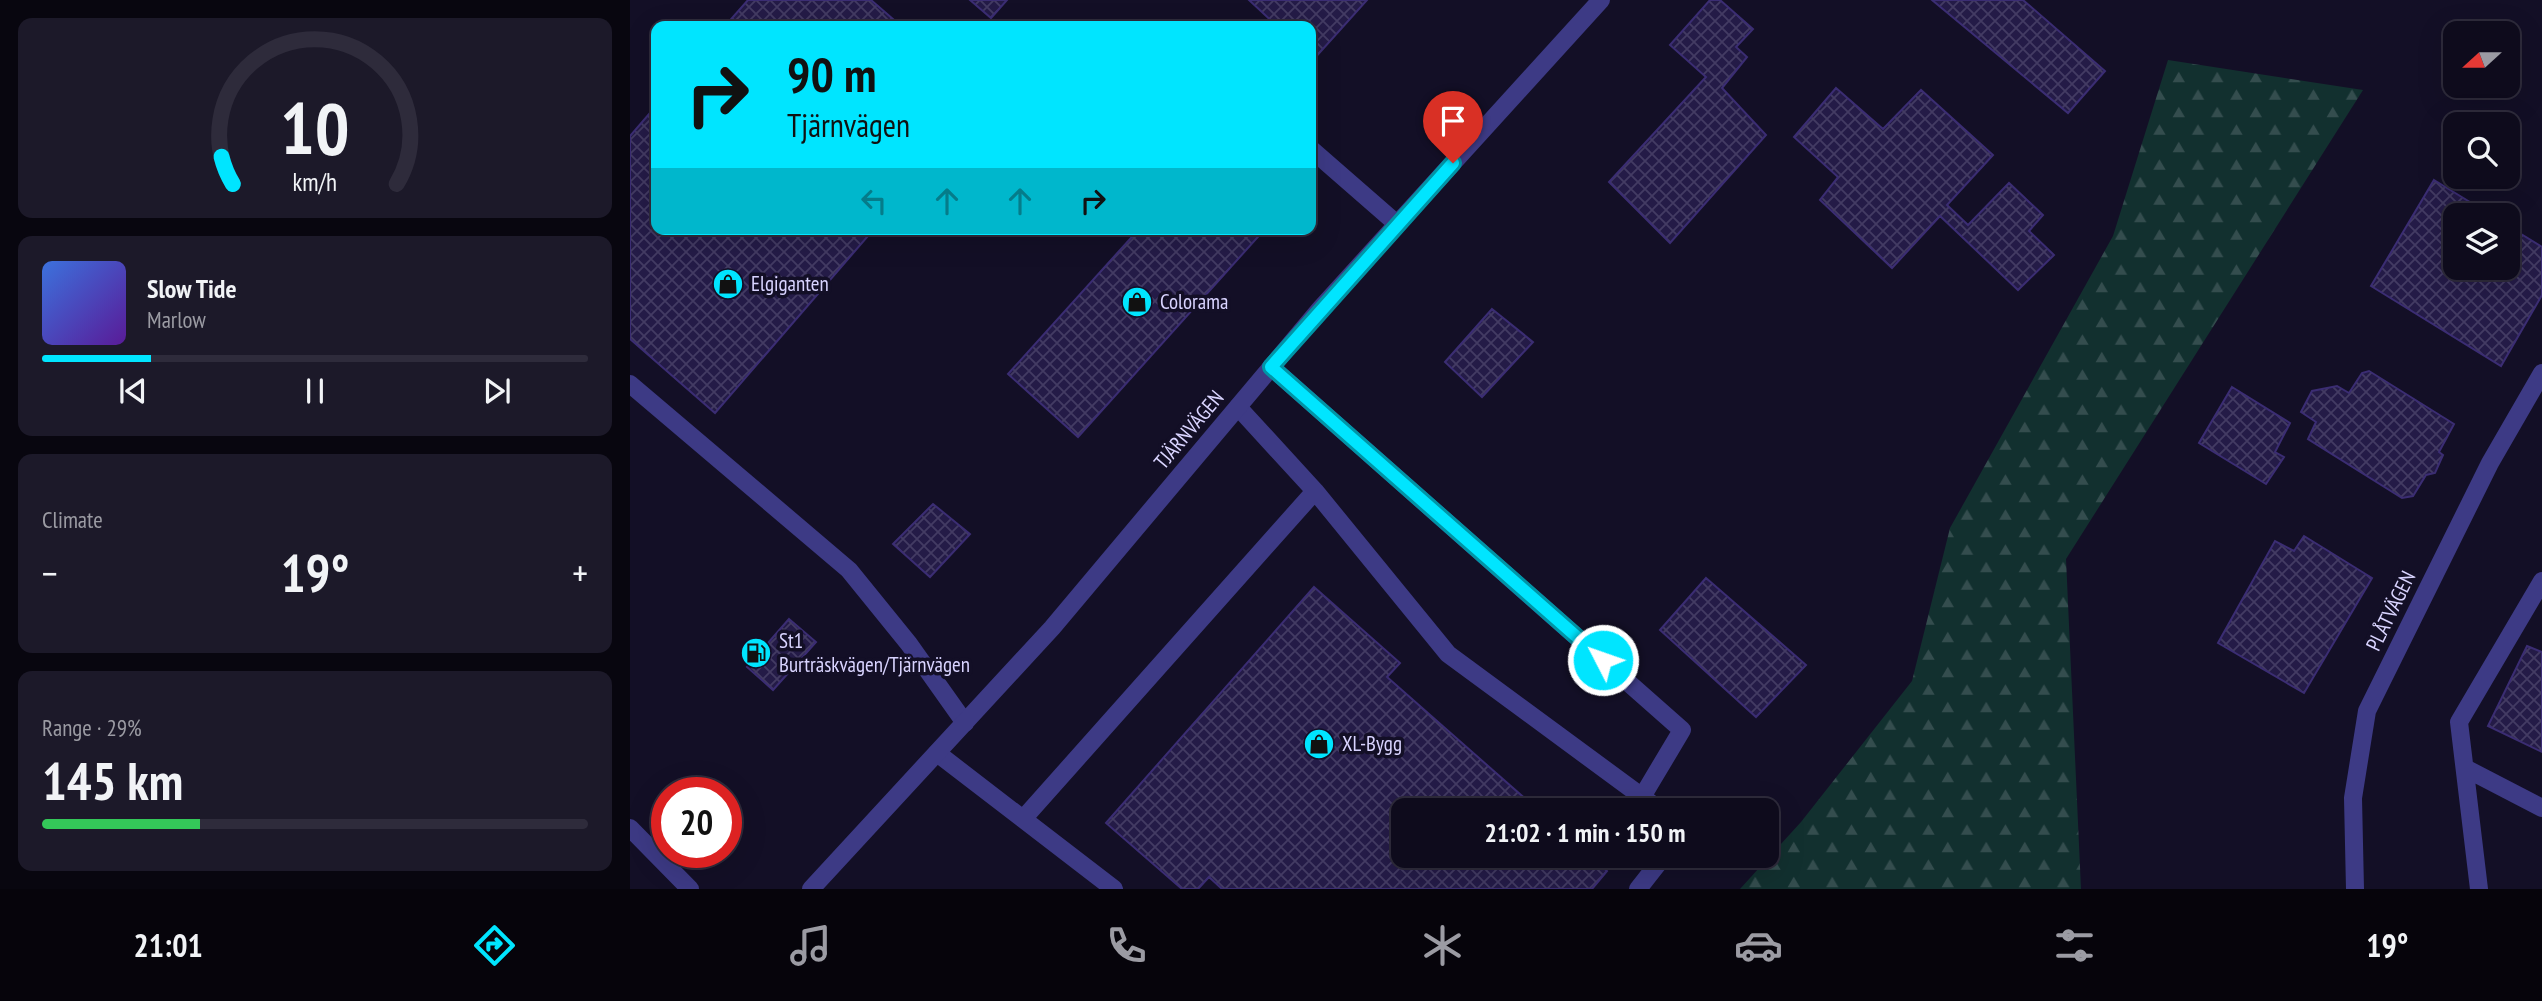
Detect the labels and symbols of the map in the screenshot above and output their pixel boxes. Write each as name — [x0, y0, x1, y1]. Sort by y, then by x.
north arrow — [2443, 21, 2520, 98]
pin — [1423, 91, 1483, 163]
shop icon: Elgiganten — [711, 267, 745, 301]
place label: Elgiganten — [751, 270, 829, 297]
shop icon: Colorama — [1120, 285, 1154, 319]
place label: Colorama — [1160, 288, 1228, 315]
street label: TJÄRNVÄGEN — [1148, 385, 1229, 475]
street label: PLÅTVÄGEN — [2360, 567, 2421, 655]
position arrow — [1566, 623, 1640, 697]
place label: St1 Burträskvägen/Tjärnvägen — [779, 627, 970, 678]
fuel station icon: St1 Burträskvägen/Tjärnvägen — [739, 636, 773, 670]
shop icon: XL-Bygg — [1302, 727, 1336, 761]
place label: XL-Bygg — [1342, 730, 1402, 757]
speed limit sign: 20 — [651, 777, 742, 868]

